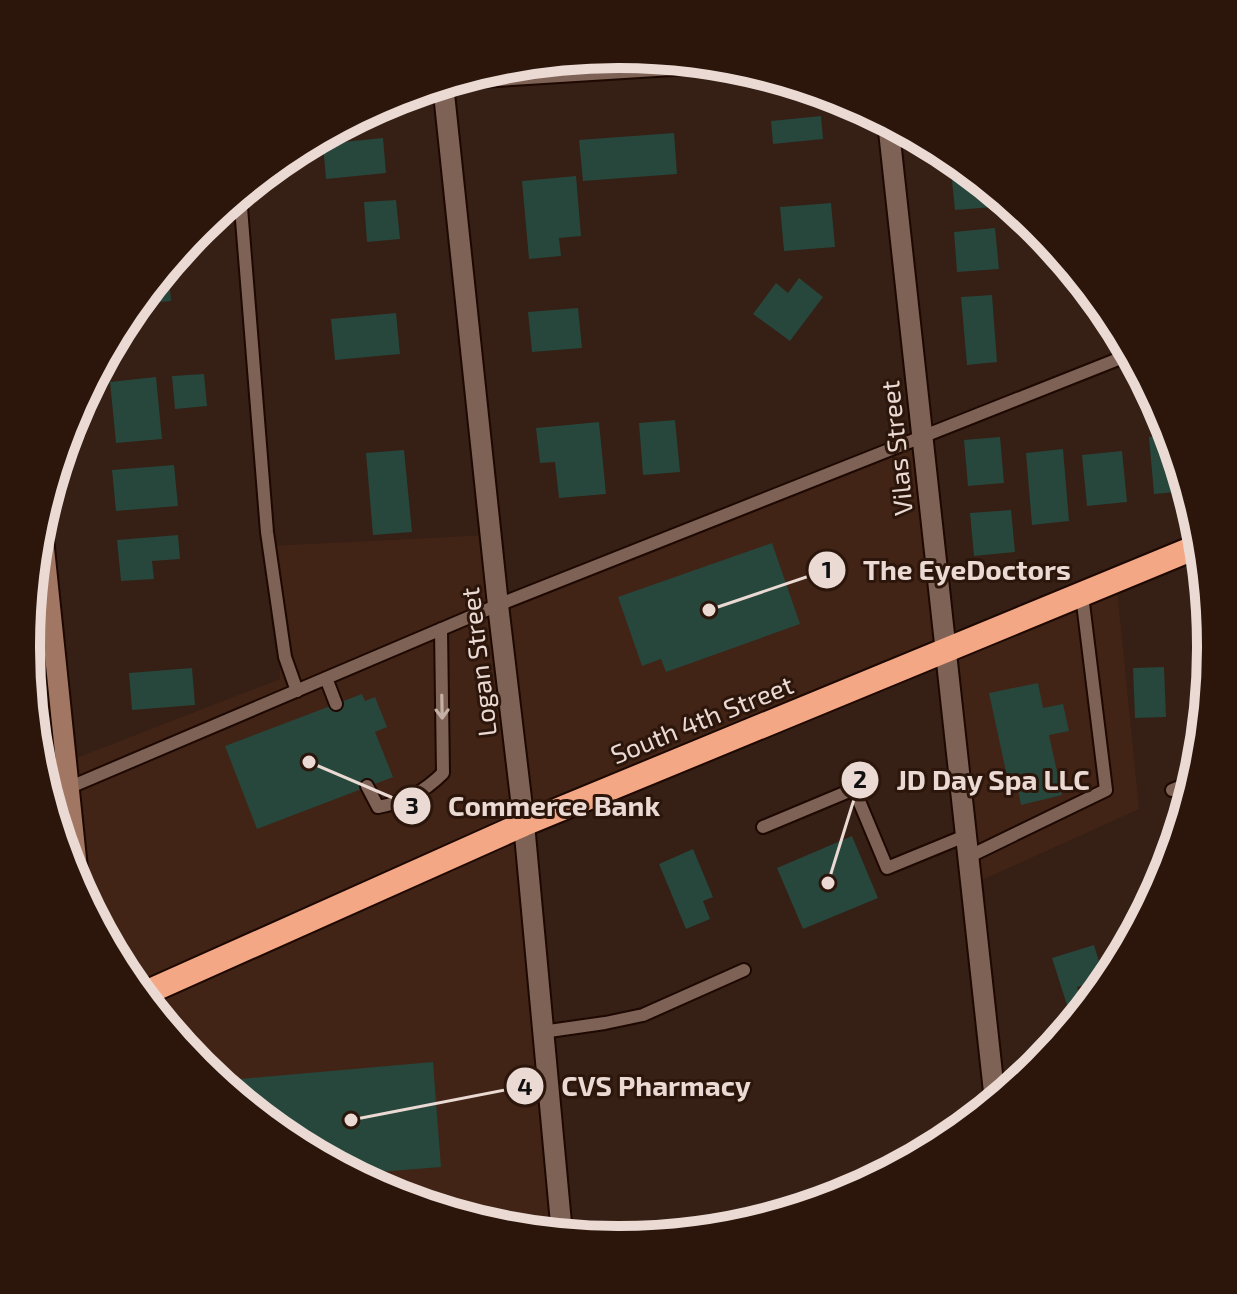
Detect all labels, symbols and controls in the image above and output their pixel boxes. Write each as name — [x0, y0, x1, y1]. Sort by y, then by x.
street label: Vilas Street — [873, 379, 918, 517]
callout: The EyeDoctors — [807, 544, 1087, 596]
text: The EyeDoctors — [863, 552, 1071, 586]
text: 1 — [822, 554, 832, 583]
street label: Logan Street — [453, 586, 502, 738]
street label: South 4th Street — [606, 668, 797, 769]
one-way arrow — [434, 693, 450, 720]
callout: JD Day Spa LLC — [840, 754, 1106, 806]
text: JD Day Spa LLC — [896, 762, 1090, 796]
text: 2 — [853, 764, 867, 793]
callout: Commerce Bank — [392, 780, 676, 832]
text: Commerce Bank — [448, 788, 660, 822]
text: 3 — [405, 790, 419, 819]
callout: CVS Pharmacy — [505, 1060, 767, 1112]
text: CVS Pharmacy — [561, 1068, 751, 1102]
text: 4 — [517, 1071, 533, 1100]

